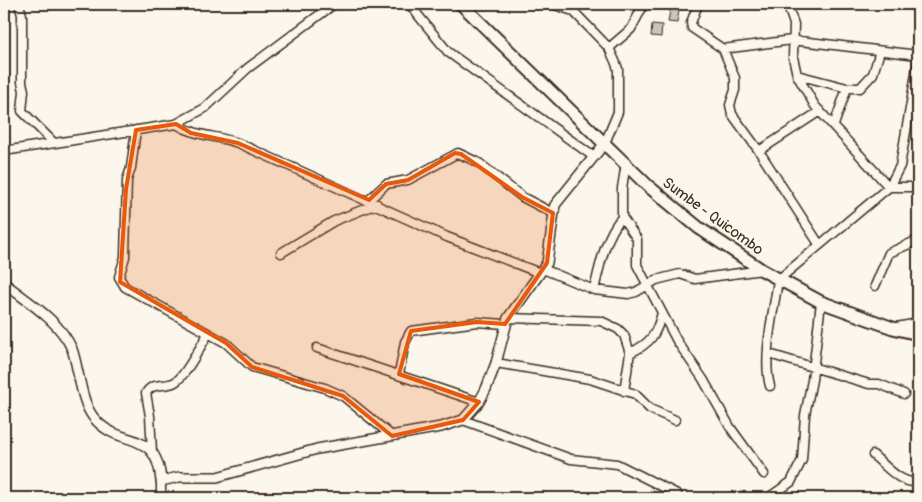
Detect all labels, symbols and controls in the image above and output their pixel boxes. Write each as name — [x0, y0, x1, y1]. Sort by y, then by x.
street label: Sumbe - Quicombo — [659, 173, 767, 259]

